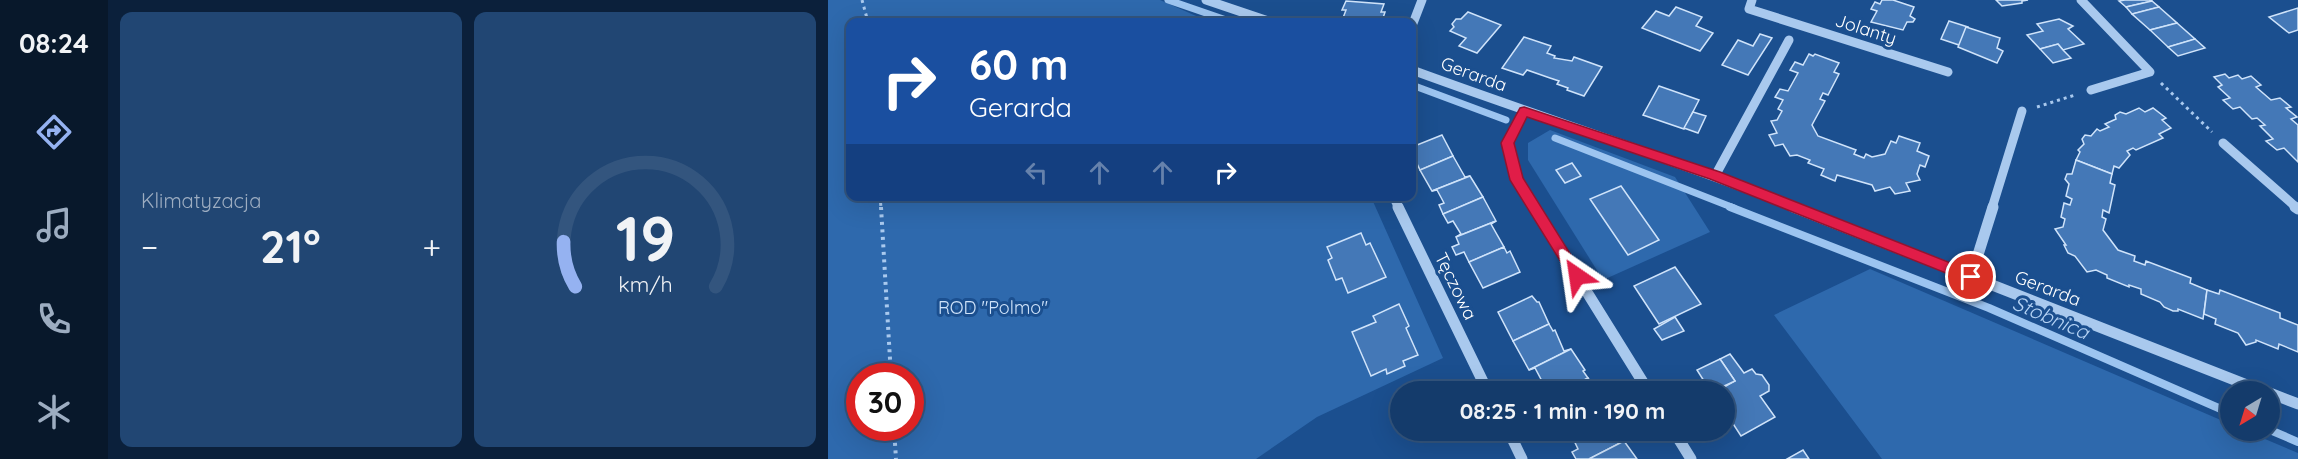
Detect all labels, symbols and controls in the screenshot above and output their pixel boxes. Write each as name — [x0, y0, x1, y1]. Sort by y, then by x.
street label: Jolanty — [1833, 8, 1899, 50]
text: 08:24 — [19, 26, 89, 60]
text: 60 m — [969, 38, 1069, 91]
icon: right — [870, 42, 948, 120]
street label: Gerarda — [1438, 51, 1510, 97]
text: Gerarda — [969, 90, 1072, 124]
icon: directions — [33, 111, 75, 153]
icon: left — [1020, 156, 1053, 189]
icon: ahead — [1083, 156, 1116, 189]
icon: ahead — [1146, 156, 1179, 189]
icon: right — [1209, 156, 1242, 189]
text: Klimatyzacja — [141, 188, 261, 213]
text: 19 — [615, 199, 675, 277]
icon: music — [33, 204, 75, 246]
text: 21° — [260, 218, 321, 274]
text: − — [141, 226, 158, 267]
text: + — [422, 226, 441, 267]
position arrow — [1545, 244, 1609, 308]
street label: Tęczowa — [1430, 249, 1482, 323]
pin — [1945, 251, 1996, 302]
icon: arrive — [1954, 260, 1987, 293]
street label: Gerarda — [2012, 265, 2084, 311]
text: km/h — [618, 271, 672, 297]
water label: Stobnica — [2009, 290, 2095, 345]
park label: ROD "Polmo" — [938, 296, 1048, 319]
icon: phone — [33, 298, 75, 340]
speed limit sign: 30 — [846, 363, 924, 441]
north arrow — [2220, 381, 2280, 441]
map controls — [2220, 381, 2280, 441]
icon: climate — [33, 391, 75, 433]
text: 08:25 · 1 min · 190 m — [1460, 397, 1665, 425]

